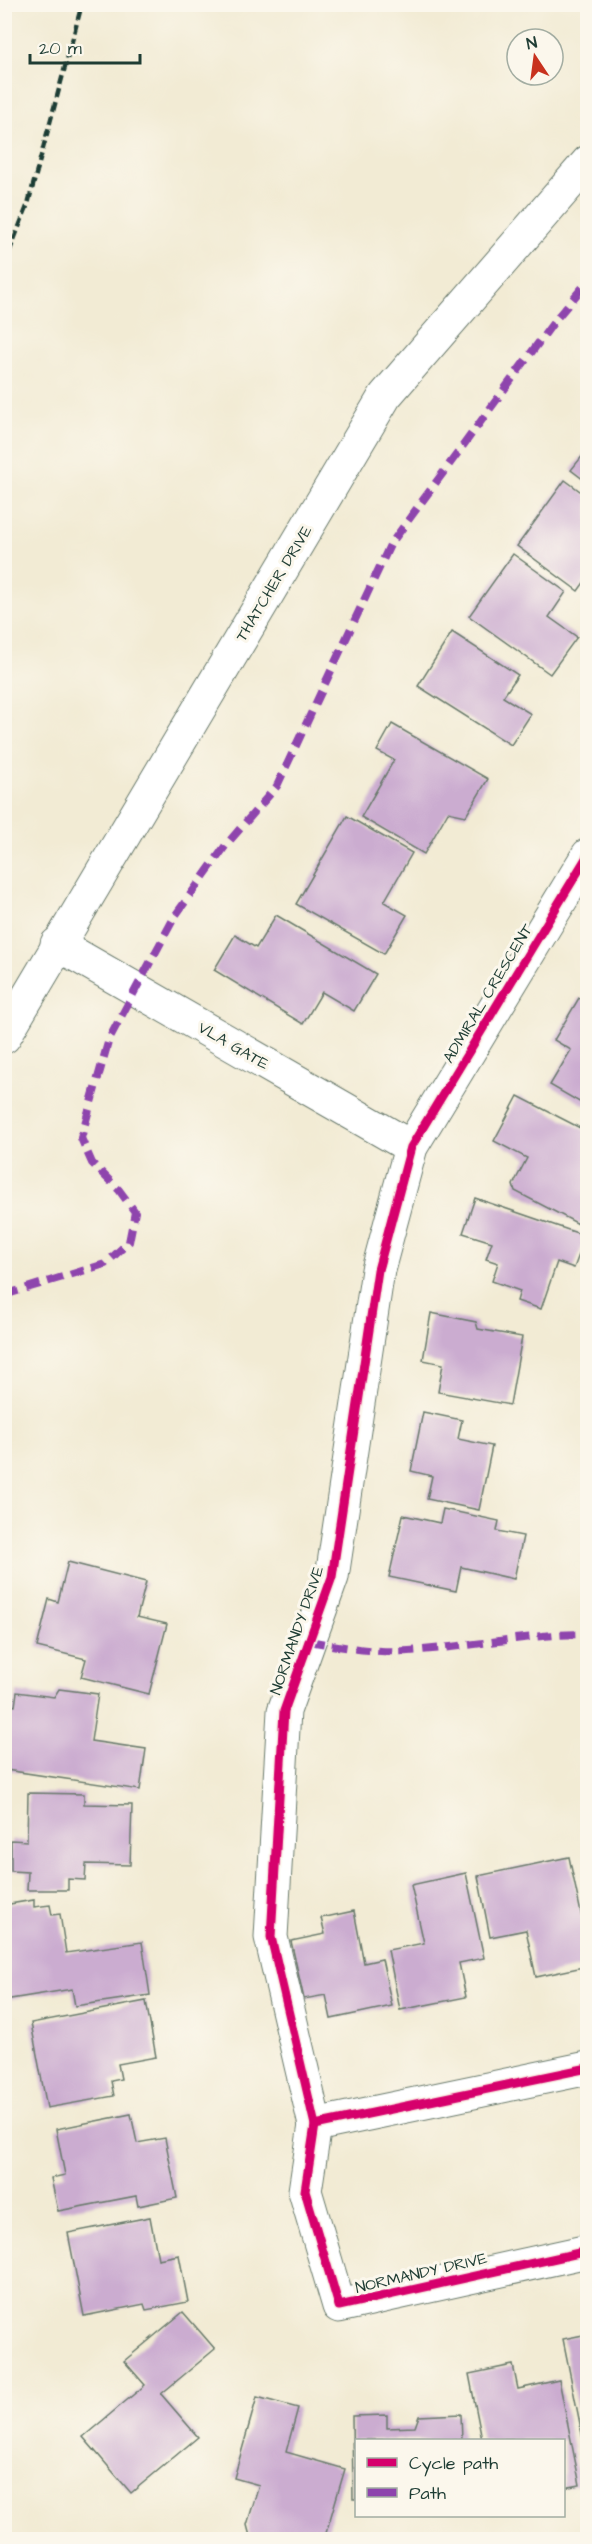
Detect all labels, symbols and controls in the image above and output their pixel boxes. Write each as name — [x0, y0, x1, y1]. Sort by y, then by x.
scale bar — [30, 27, 140, 65]
north arrow — [505, 27, 565, 87]
text: N — [524, 32, 539, 55]
text: 20 m — [39, 36, 82, 61]
street label: THATCHER DRIVE — [230, 521, 318, 646]
street label: ADMIRAL CRESCENT — [438, 920, 538, 1067]
street label: VLA GATE — [194, 1017, 273, 1075]
street label: NORMANDY DRIVE — [265, 1563, 329, 1698]
street label: NORMANDY DRIVE — [353, 2247, 490, 2299]
legend — [355, 2439, 565, 2517]
text: Cycle path — [409, 2451, 498, 2477]
text: Path — [409, 2481, 446, 2506]

